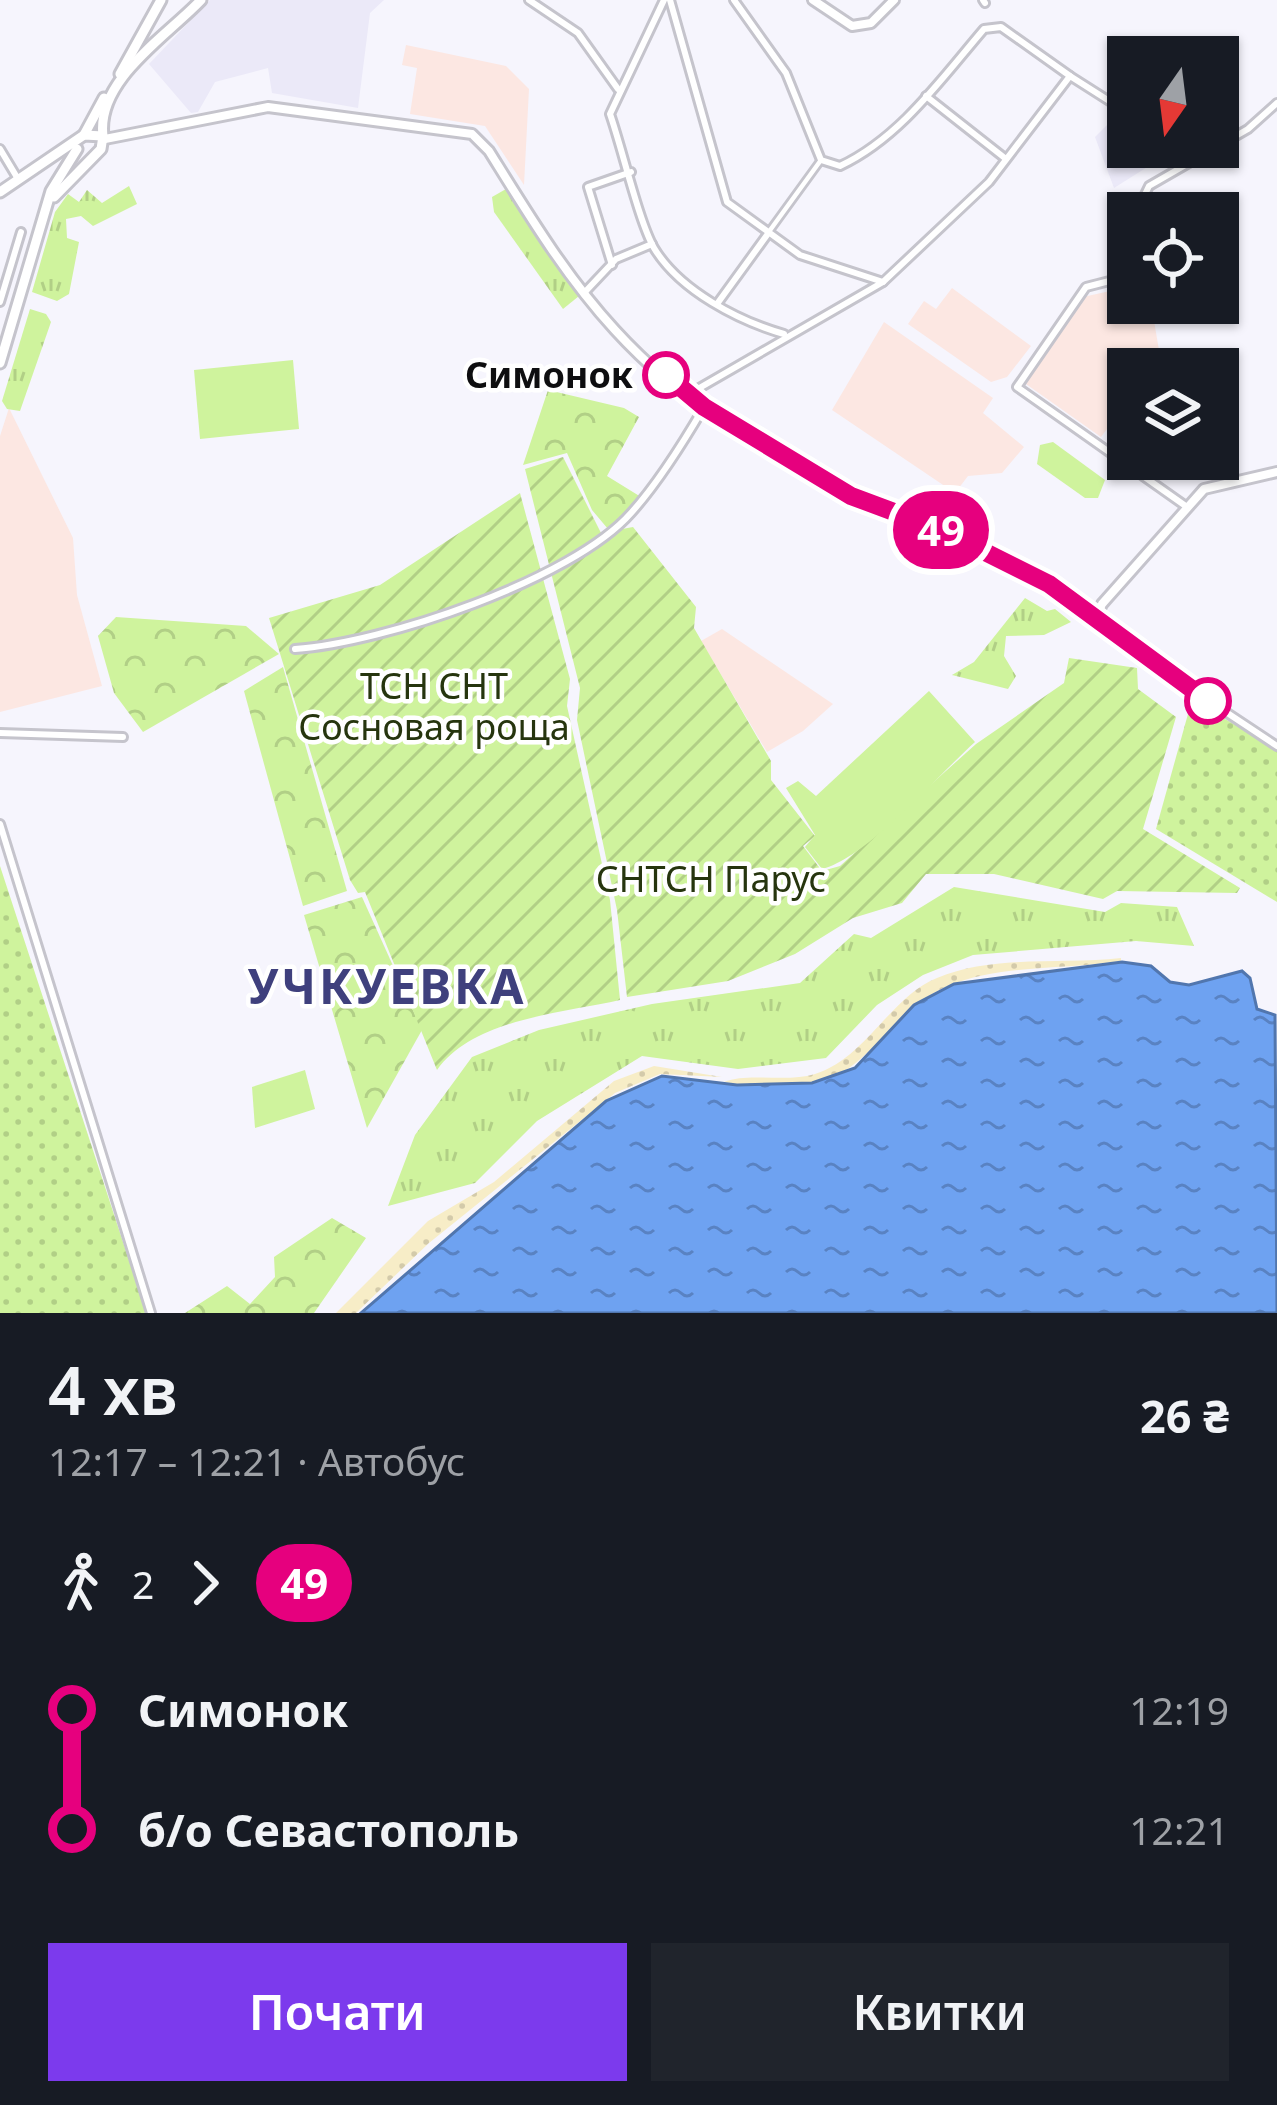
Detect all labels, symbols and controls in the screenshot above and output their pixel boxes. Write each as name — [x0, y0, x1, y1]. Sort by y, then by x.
north arrow — [1107, 36, 1239, 168]
map controls — [1107, 36, 1239, 480]
button: locate — [1107, 192, 1239, 324]
button: layers — [1107, 348, 1239, 480]
place label: Симонок — [465, 350, 633, 399]
marker: Симонок — [644, 353, 688, 397]
line badge: 49 — [887, 491, 995, 569]
text: 49 — [917, 501, 965, 558]
park label: ТСН СНТ Сосновая роща — [298, 661, 570, 751]
unlabelled marker — [1186, 679, 1230, 723]
park label: СНТСН Парус — [596, 854, 826, 903]
district label: УЧКУЕВКА — [248, 953, 526, 1018]
text: 4 хв — [48, 1344, 178, 1434]
text: 26 ₴ — [1140, 1385, 1229, 1446]
text: 12:17 – 12:21 · Автобус — [48, 1434, 465, 1487]
icon: walk — [48, 1550, 114, 1616]
icon: forward — [172, 1550, 238, 1616]
text: 49 — [280, 1554, 328, 1611]
text: 2 — [132, 1557, 154, 1610]
text: Симонок — [138, 1679, 348, 1740]
text: 12:19 — [1129, 1683, 1229, 1736]
text: б/о Севастополь — [138, 1799, 519, 1860]
text: 12:21 — [1129, 1803, 1229, 1856]
button: Почати — [48, 1943, 627, 2081]
button: Квитки — [651, 1943, 1229, 2081]

